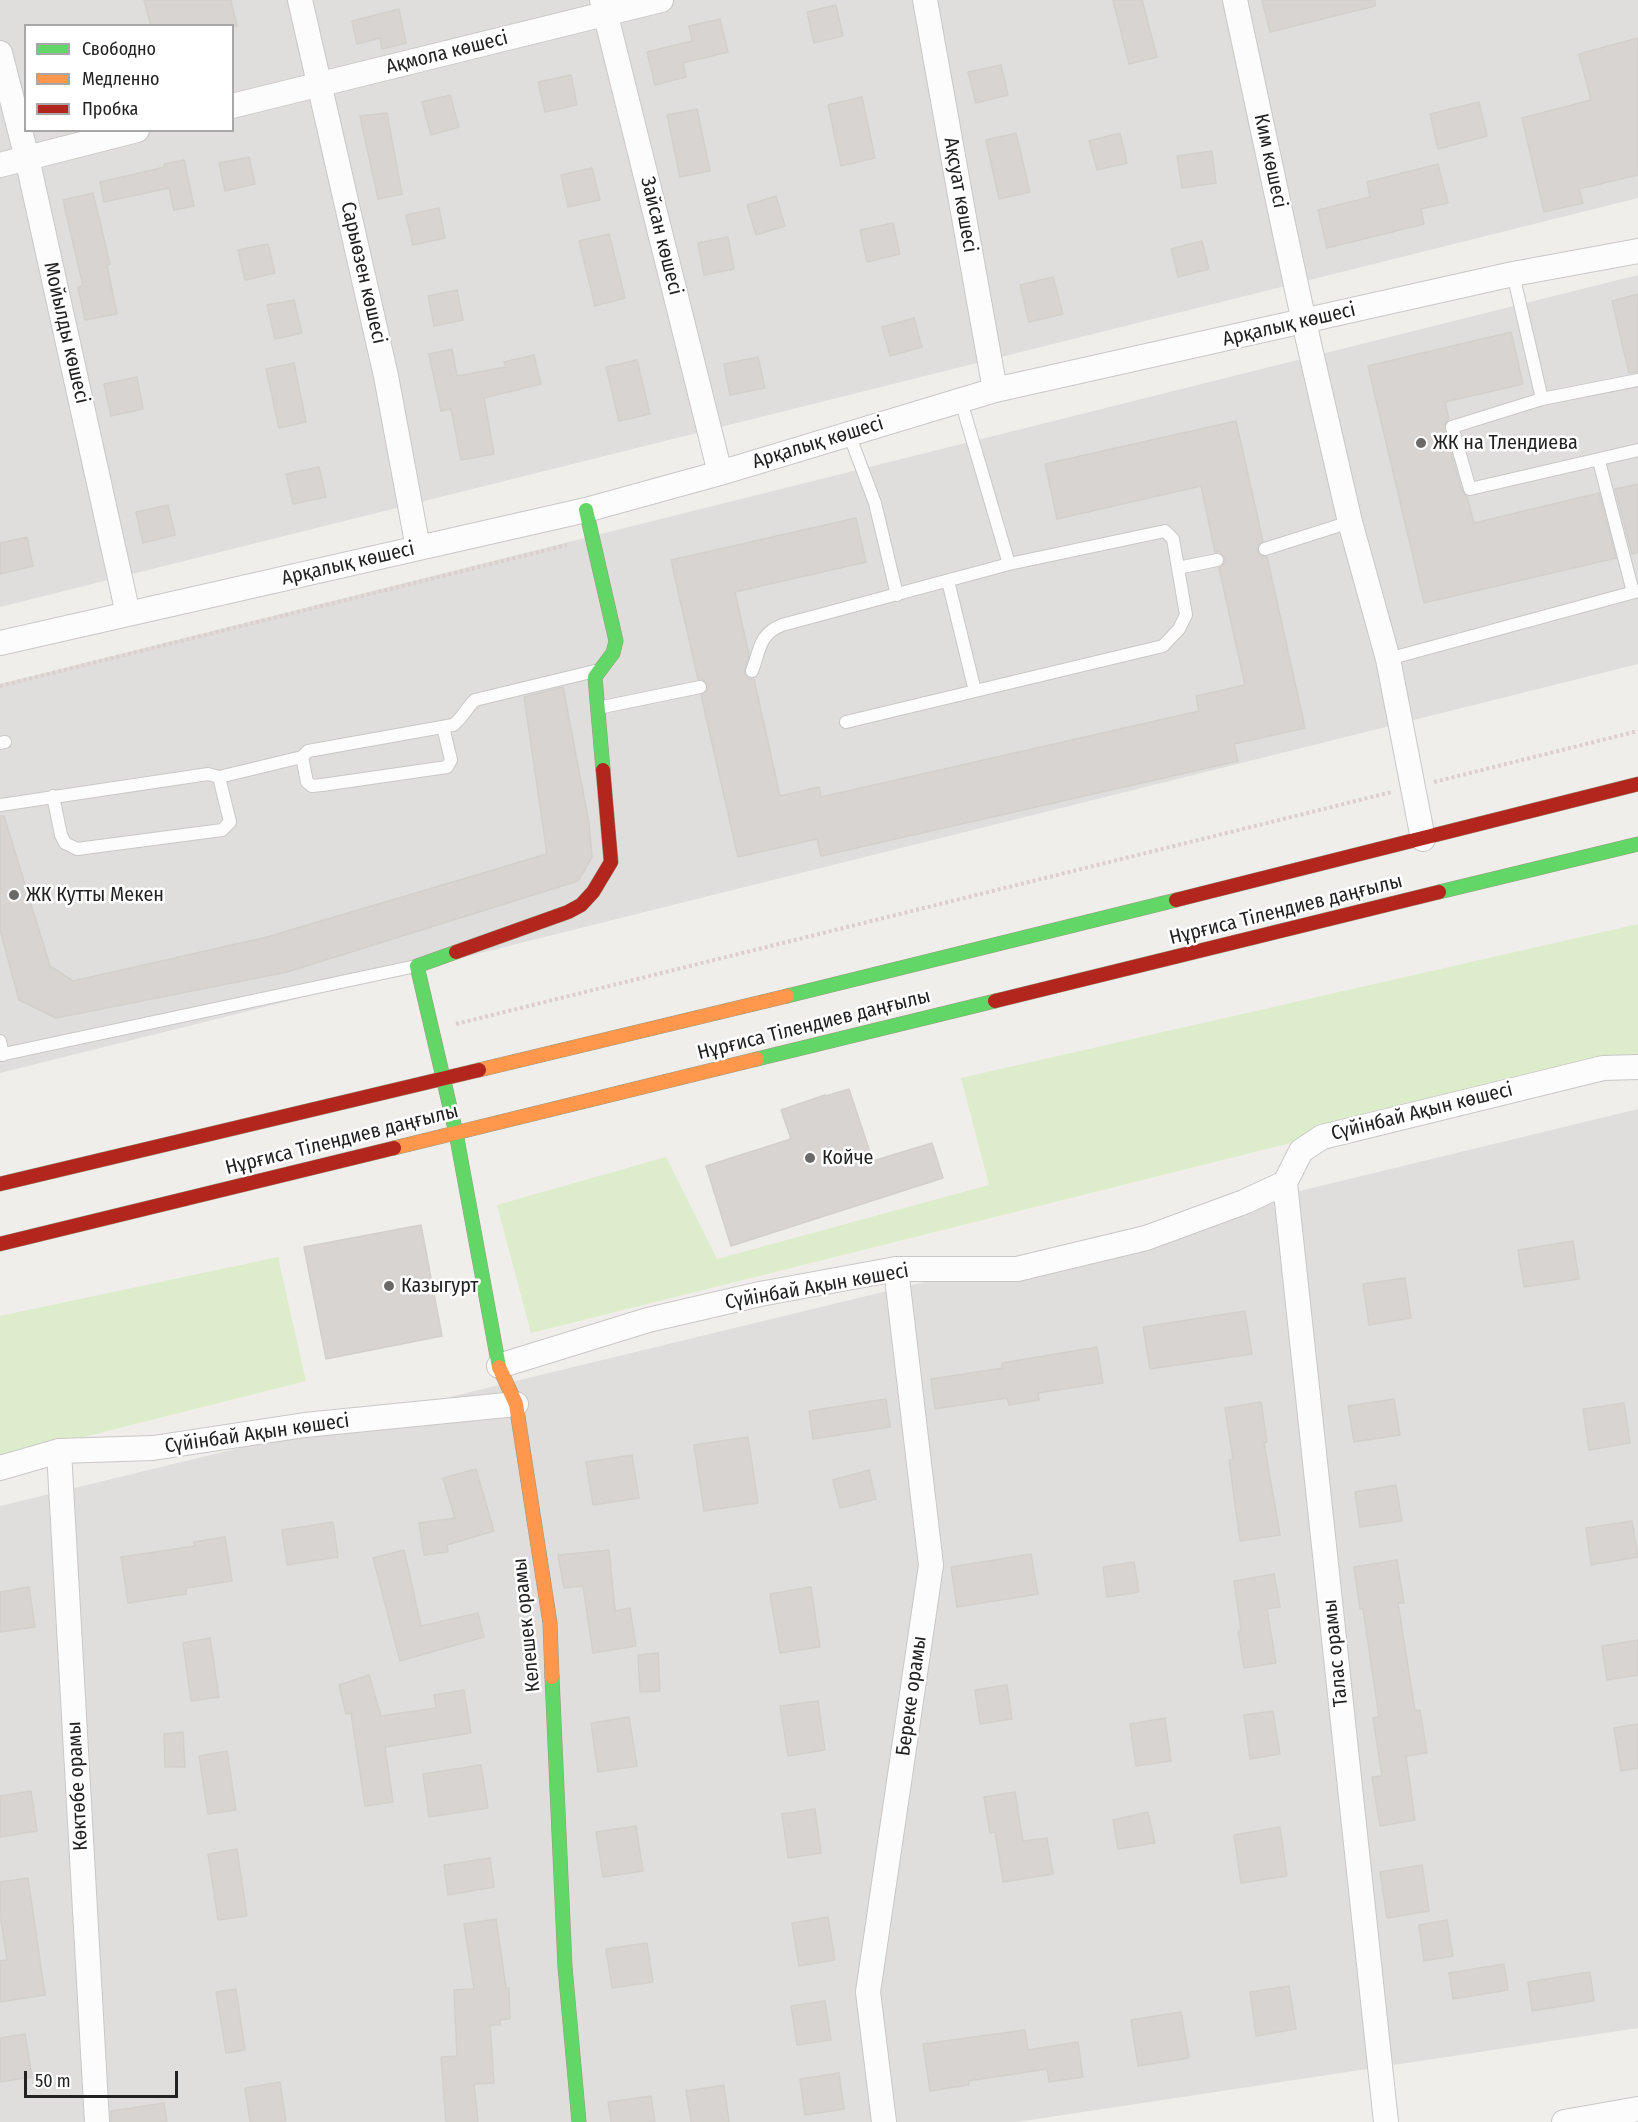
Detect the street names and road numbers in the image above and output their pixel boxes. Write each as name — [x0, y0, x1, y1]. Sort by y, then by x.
street label: Ақмола көшесі — [384, 26, 510, 80]
street label: Ким көшесі — [1248, 112, 1292, 210]
street label: Ақсуат көшесі — [938, 135, 982, 255]
street label: Зайсан көшесі — [635, 174, 687, 298]
street label: Сарыөзен көшесі — [335, 200, 391, 346]
street label: Мойылды көшесі — [38, 260, 94, 406]
street label: Арқалық көшесі — [1220, 298, 1358, 352]
street label: Арқалық көшесі — [750, 412, 886, 474]
street label: Арқалық көшесі — [279, 537, 417, 591]
street label: Нұрғиса Тілендиев даңғылы — [1167, 869, 1405, 951]
street label: Нұрғиса Тілендиев даңғылы — [695, 984, 933, 1066]
street label: Сүйінбай Ақын көшесі — [1329, 1078, 1515, 1146]
street label: Нұрғиса Тілендиев даңғылы — [223, 1099, 461, 1181]
street label: Сүйінбай Ақын көшесі — [723, 1259, 911, 1315]
street label: Сүйінбай Ақын көшесі — [163, 1409, 351, 1459]
street label: Келешек орамы — [508, 1557, 546, 1693]
street label: Талас орамы — [1318, 1598, 1354, 1708]
street label: Береке орамы — [892, 1634, 932, 1758]
street label: Көктөбе орамы — [63, 1721, 93, 1851]

